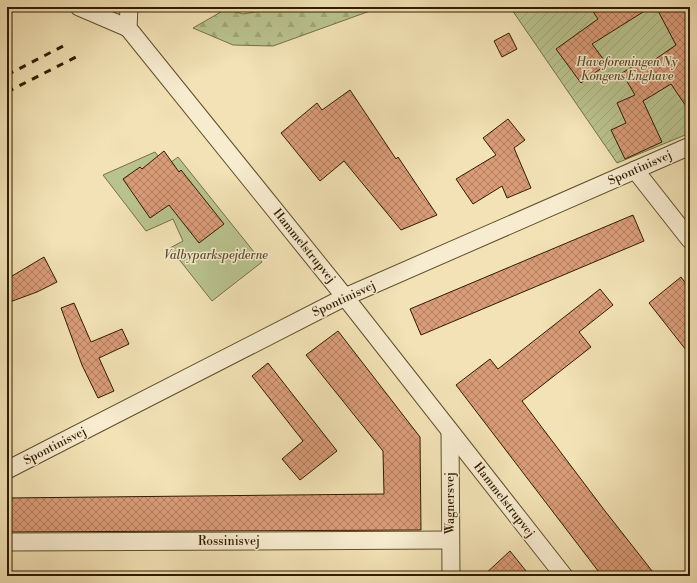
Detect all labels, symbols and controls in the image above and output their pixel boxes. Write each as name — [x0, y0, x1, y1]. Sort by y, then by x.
park label: Haveforeningen Ny Kongens Enghave — [575, 55, 678, 84]
street label: Spontinisvej — [606, 147, 674, 189]
street label: Hammelstrupvej — [270, 206, 338, 286]
park label: Valbyparkspejderne — [164, 248, 268, 263]
street label: Spontinisvej — [310, 278, 378, 320]
street label: Spontinisvej — [21, 424, 89, 468]
street label: Hammelstrupvej — [470, 460, 538, 540]
street label: Wagnersvej — [443, 472, 458, 535]
street label: Rossinisvej — [198, 534, 260, 549]

